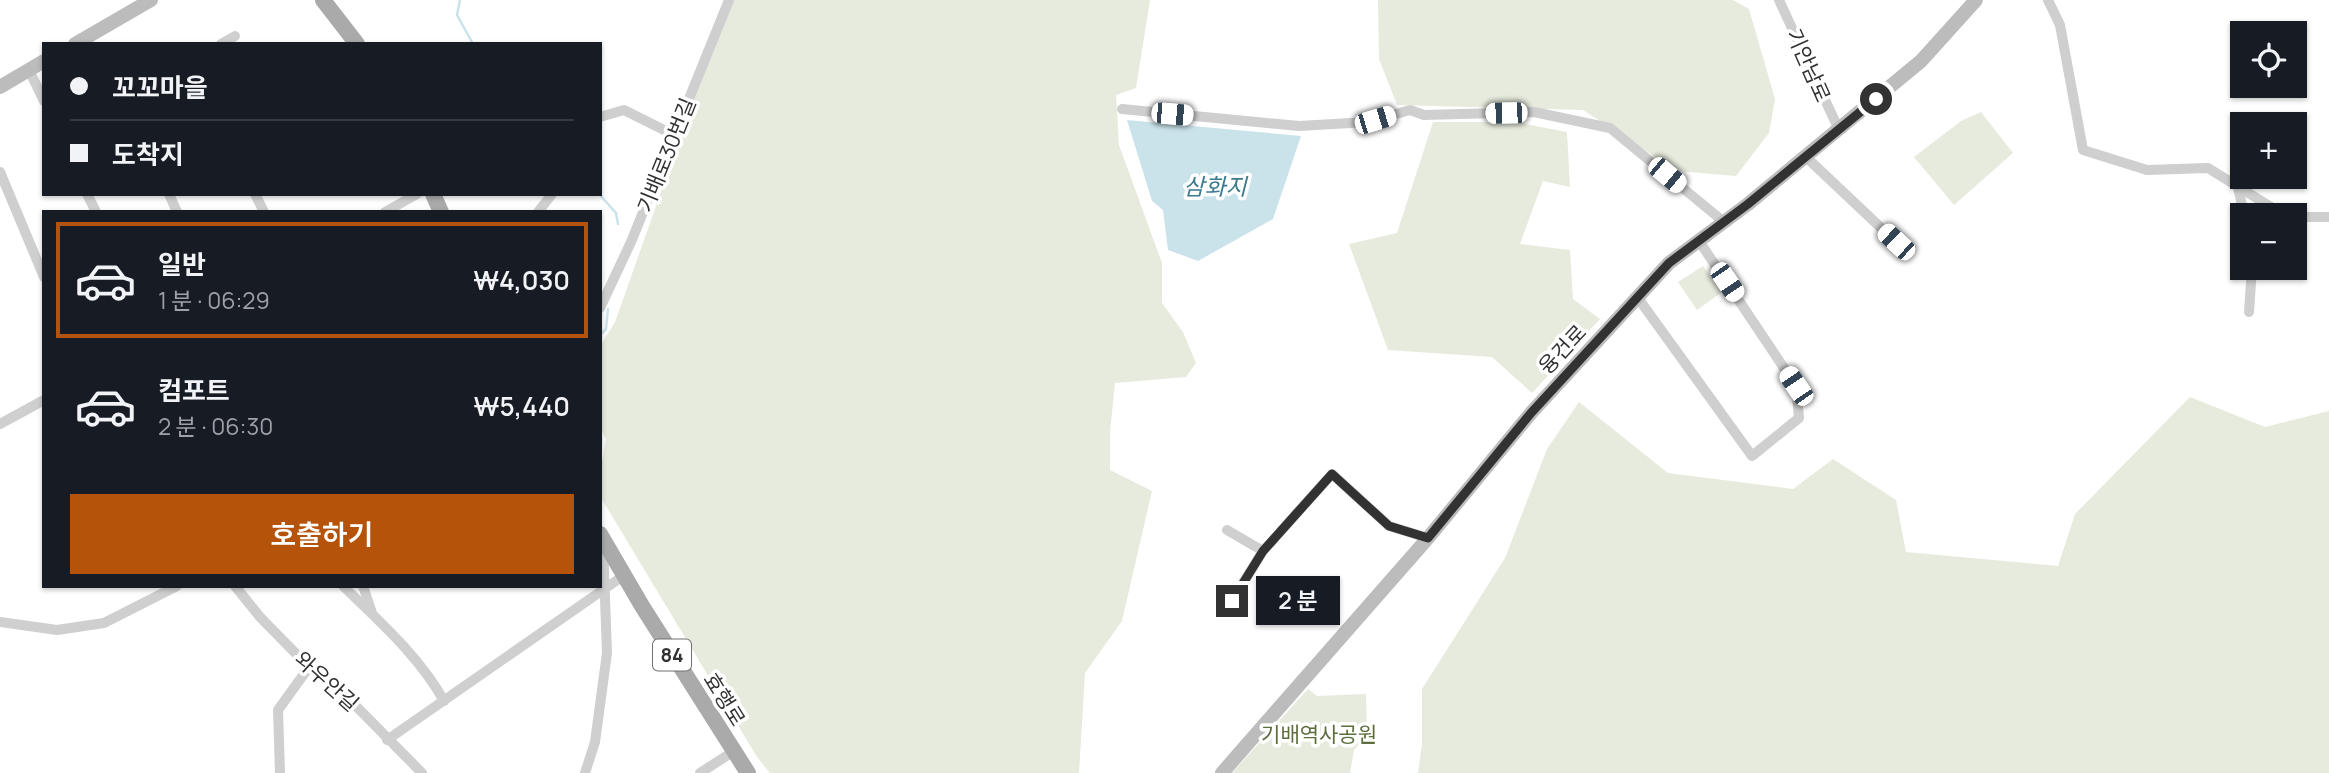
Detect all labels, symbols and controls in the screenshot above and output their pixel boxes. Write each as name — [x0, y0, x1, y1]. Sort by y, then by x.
map controls — [2230, 21, 2307, 280]
button: locate — [2230, 21, 2307, 98]
street label: 기안남로 — [1780, 24, 1838, 106]
text: 꼬꼬마을 — [112, 69, 208, 105]
route start — [1860, 83, 1892, 115]
street label: 기배로30번길 — [630, 94, 702, 216]
car — [1151, 102, 1194, 126]
car — [1485, 102, 1528, 124]
car — [1352, 104, 1399, 136]
button: + — [2230, 112, 2307, 189]
text: 도착지 — [112, 136, 184, 172]
car — [1645, 153, 1690, 197]
water label: 삼화지 — [1183, 170, 1249, 202]
button: − — [2230, 203, 2307, 280]
car — [1874, 220, 1919, 264]
text: 일반 — [158, 246, 206, 282]
icon: car — [74, 249, 137, 312]
car — [1707, 259, 1748, 305]
text: ₩4,030 — [473, 262, 570, 298]
text: 1 분 · 06:29 — [158, 284, 270, 316]
street label: 융건로 — [1532, 318, 1592, 380]
car — [1776, 363, 1817, 409]
text: 컴포트 — [158, 372, 230, 408]
icon: car — [74, 375, 137, 438]
text: ₩5,440 — [474, 388, 570, 424]
text: 2 분 · 06:30 — [158, 410, 273, 442]
button: 호출하기 — [70, 494, 574, 574]
callout: 2 분 — [1256, 576, 1340, 626]
text: 2 분 — [1278, 584, 1318, 616]
route end — [1216, 585, 1248, 617]
road number: 84 — [653, 640, 691, 670]
street label: 와우안길 — [289, 645, 365, 717]
street label: 효행로 — [698, 667, 752, 731]
park label: 기배역사공원 — [1261, 720, 1377, 748]

